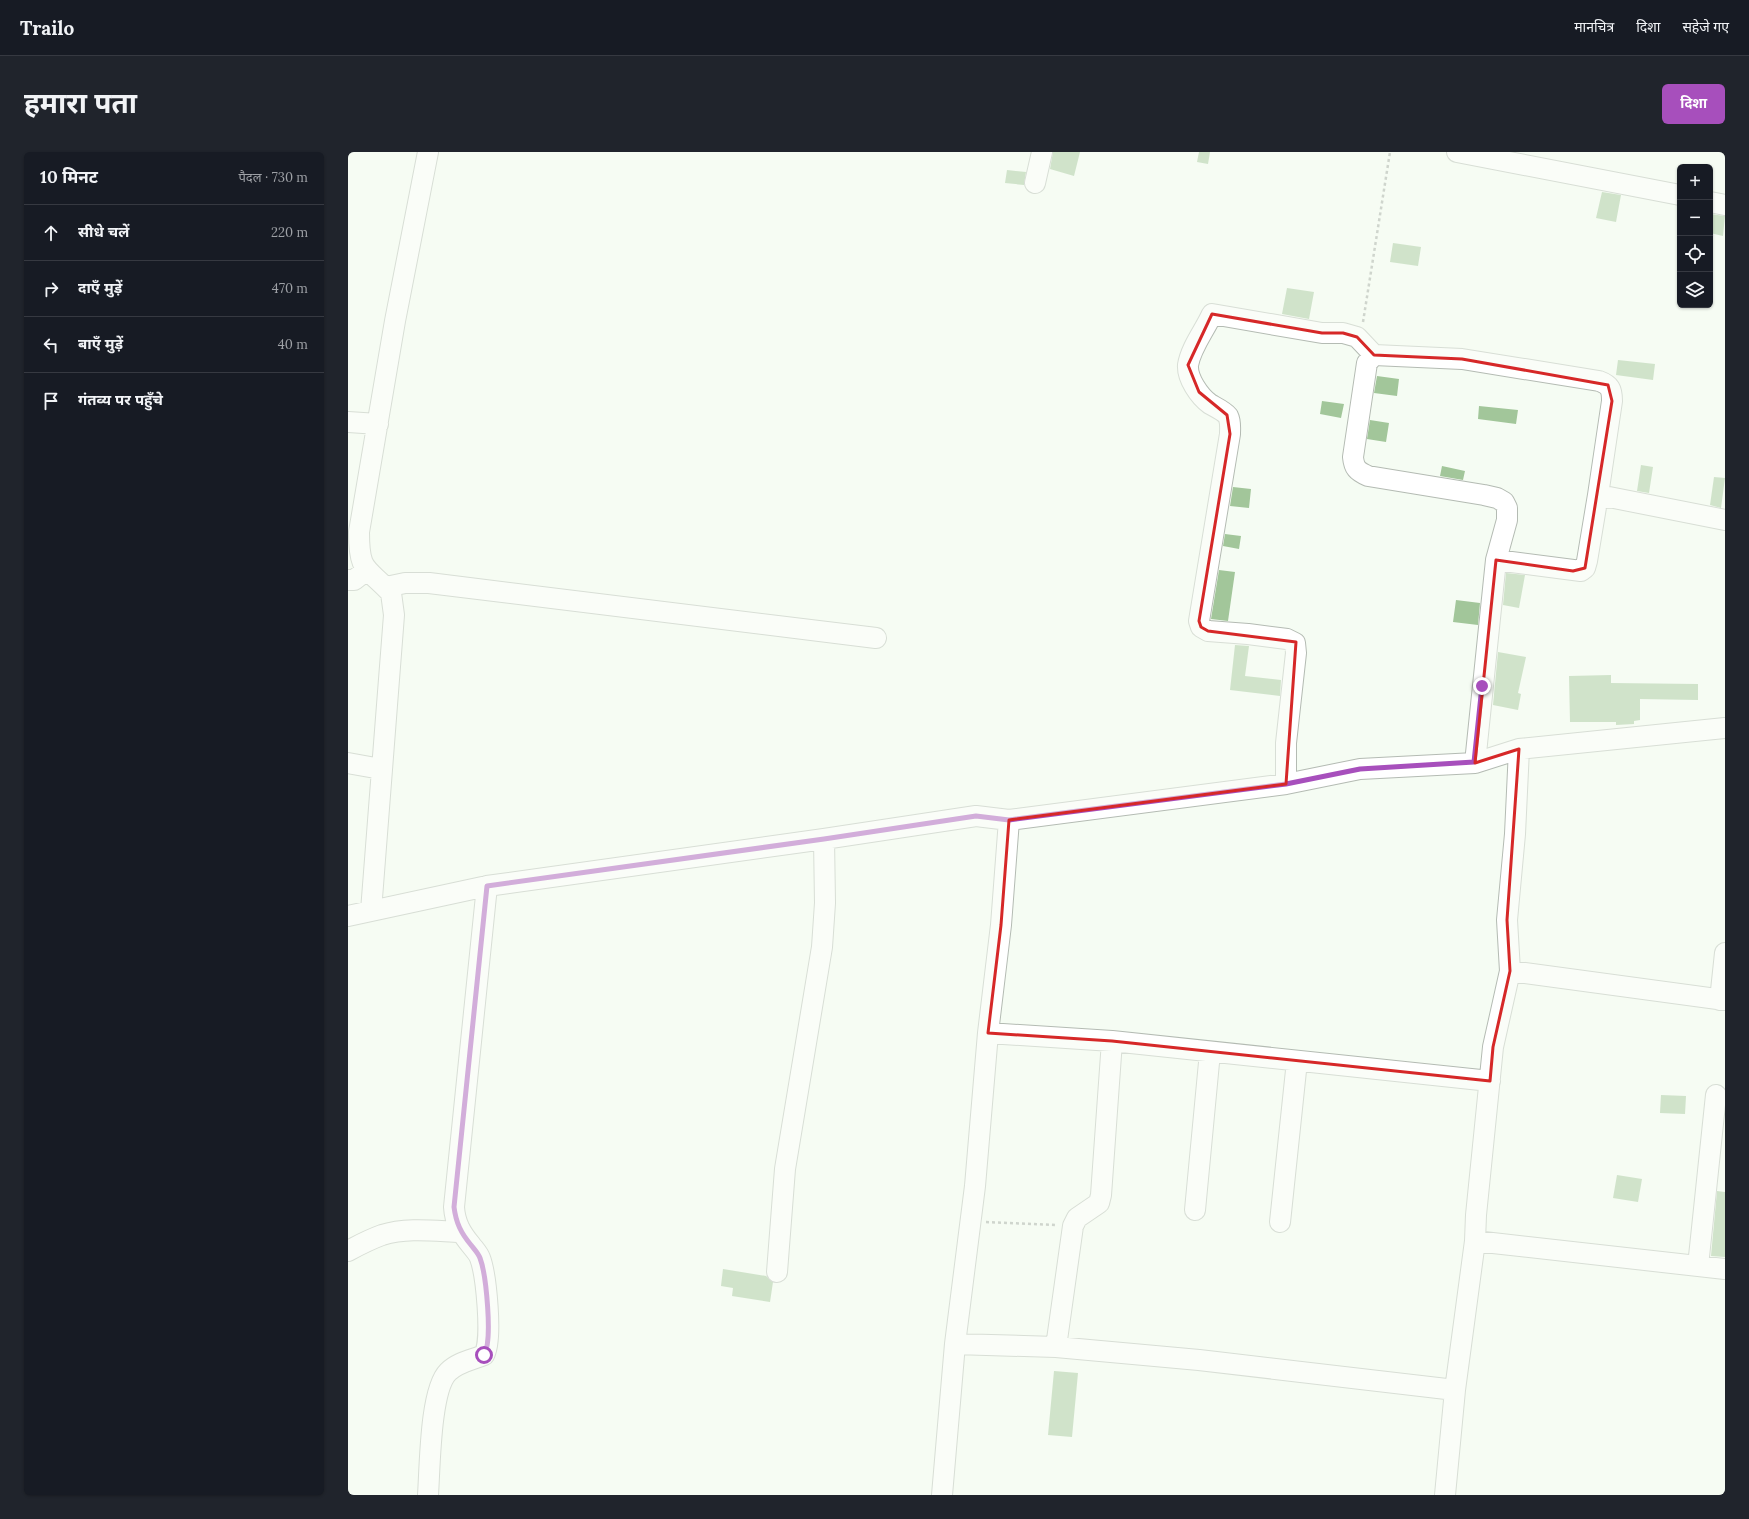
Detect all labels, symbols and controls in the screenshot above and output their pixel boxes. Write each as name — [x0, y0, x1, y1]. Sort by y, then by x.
text: Trailo — [20, 16, 74, 40]
text: मानचित्र — [1574, 18, 1614, 36]
text: दिशा — [1636, 18, 1660, 36]
text: सहेजे गए — [1682, 18, 1729, 36]
button: दिशा — [1662, 84, 1725, 124]
text: हमारा पता — [24, 85, 137, 121]
map controls — [1677, 164, 1713, 308]
button: + — [1677, 164, 1713, 200]
text: 10 मिनट — [40, 166, 98, 188]
text: पैदल · 730 m — [238, 169, 308, 186]
button: − — [1677, 200, 1713, 236]
icon: ahead — [40, 222, 62, 244]
text: सीधे चलें — [78, 222, 129, 241]
text: 220 m — [271, 224, 308, 241]
button: locate — [1677, 236, 1713, 272]
button: layers — [1677, 272, 1713, 308]
icon: right — [40, 278, 62, 300]
text: दाएँ मुड़ें — [78, 278, 122, 297]
text: 470 m — [272, 280, 308, 297]
icon: left — [40, 334, 62, 356]
text: बाएँ मुड़ें — [78, 334, 123, 353]
text: 40 m — [278, 336, 308, 353]
icon: arrive — [40, 390, 62, 412]
text: गंतव्य पर पहुँचे — [78, 390, 163, 409]
route end — [1473, 677, 1491, 695]
route start — [475, 1346, 493, 1364]

